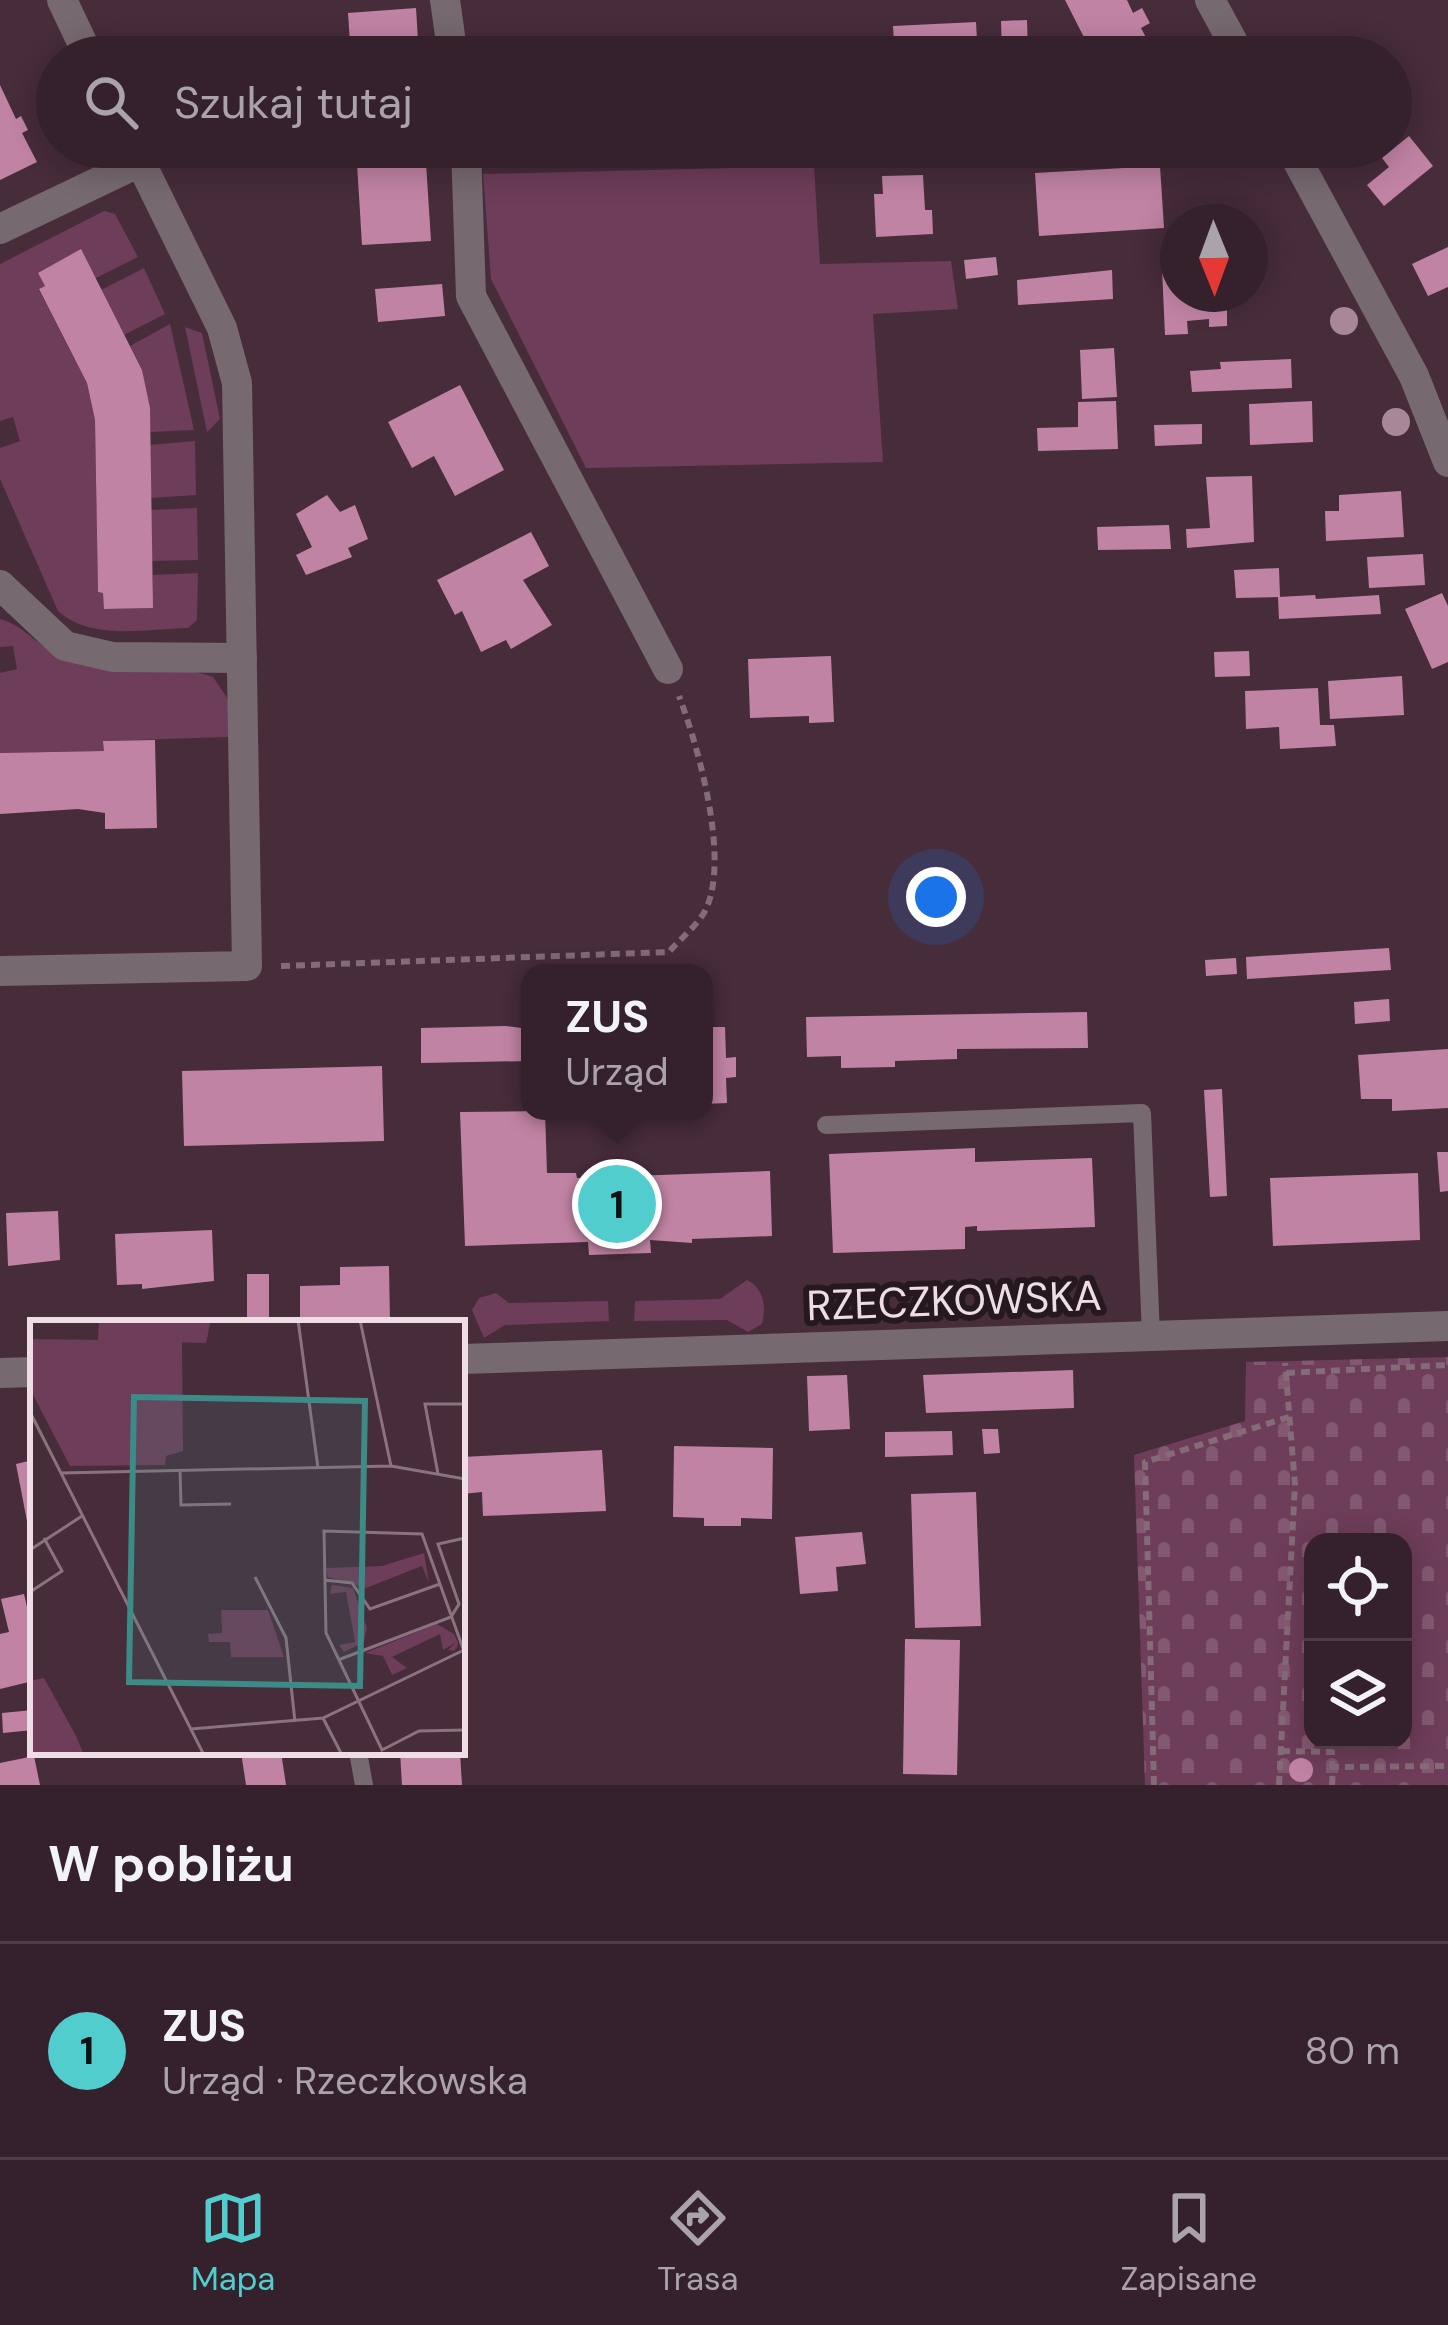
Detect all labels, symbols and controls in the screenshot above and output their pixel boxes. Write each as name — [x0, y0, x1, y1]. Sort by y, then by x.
search box — [36, 36, 1412, 168]
icon: search — [78, 69, 144, 135]
text: Szukaj tutaj — [174, 73, 413, 132]
north arrow — [1160, 204, 1268, 312]
your location — [906, 867, 966, 927]
popup — [521, 964, 713, 1120]
text: ZUS — [565, 987, 649, 1046]
text: Urząd — [565, 1046, 669, 1097]
pin: 1 — [578, 1159, 656, 1249]
street label: RZECZKOWSKA — [806, 1268, 1102, 1333]
inset map — [30, 1320, 465, 1755]
map controls — [1304, 1533, 1412, 1749]
button: locate — [1304, 1533, 1412, 1641]
button: layers — [1304, 1641, 1412, 1749]
text: W pobliżu — [48, 1830, 294, 1897]
text: ZUS — [162, 1996, 246, 2055]
text: 1 — [80, 2025, 94, 2076]
text: 80 m — [1304, 2025, 1400, 2076]
text: Urząd · Rzeczkowska — [162, 2055, 528, 2106]
tab: Mapa — [191, 2185, 275, 2300]
tab: Trasa — [657, 2185, 739, 2300]
tab: Zapisane — [1120, 2185, 1257, 2300]

